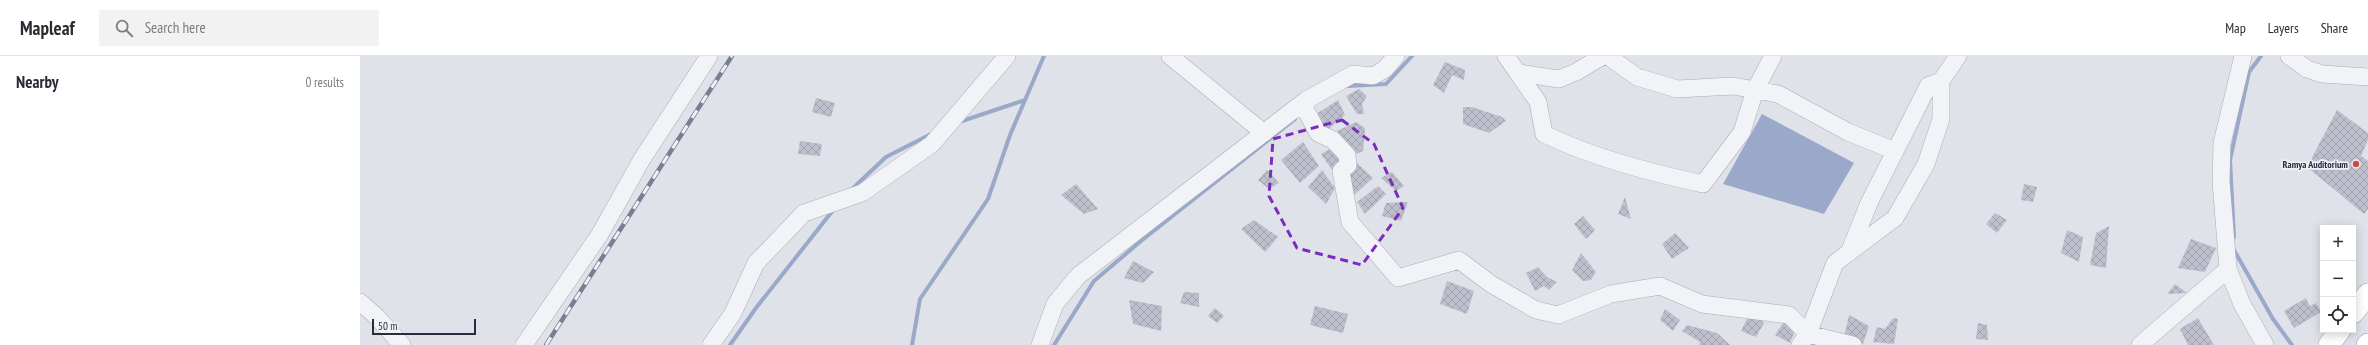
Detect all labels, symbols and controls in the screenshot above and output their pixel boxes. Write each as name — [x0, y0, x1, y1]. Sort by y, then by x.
search box — [99, 10, 379, 46]
text: Mapleaf — [20, 16, 75, 40]
icon: search — [113, 17, 135, 39]
text: Search here — [145, 18, 206, 37]
text: Map — [2225, 19, 2246, 37]
text: Layers — [2268, 19, 2299, 37]
text: Share — [2321, 19, 2348, 37]
text: Nearby — [16, 71, 59, 93]
text: 0 results — [305, 74, 344, 91]
place label: Ramya Auditorium — [2283, 158, 2348, 171]
marker: Ramya Auditorium — [2351, 159, 2361, 169]
map controls — [2320, 225, 2356, 333]
button: + — [2320, 225, 2356, 261]
button: − — [2320, 261, 2356, 297]
button: locate — [2320, 297, 2356, 333]
scale bar — [372, 317, 476, 336]
text: 50 m — [378, 319, 397, 333]

